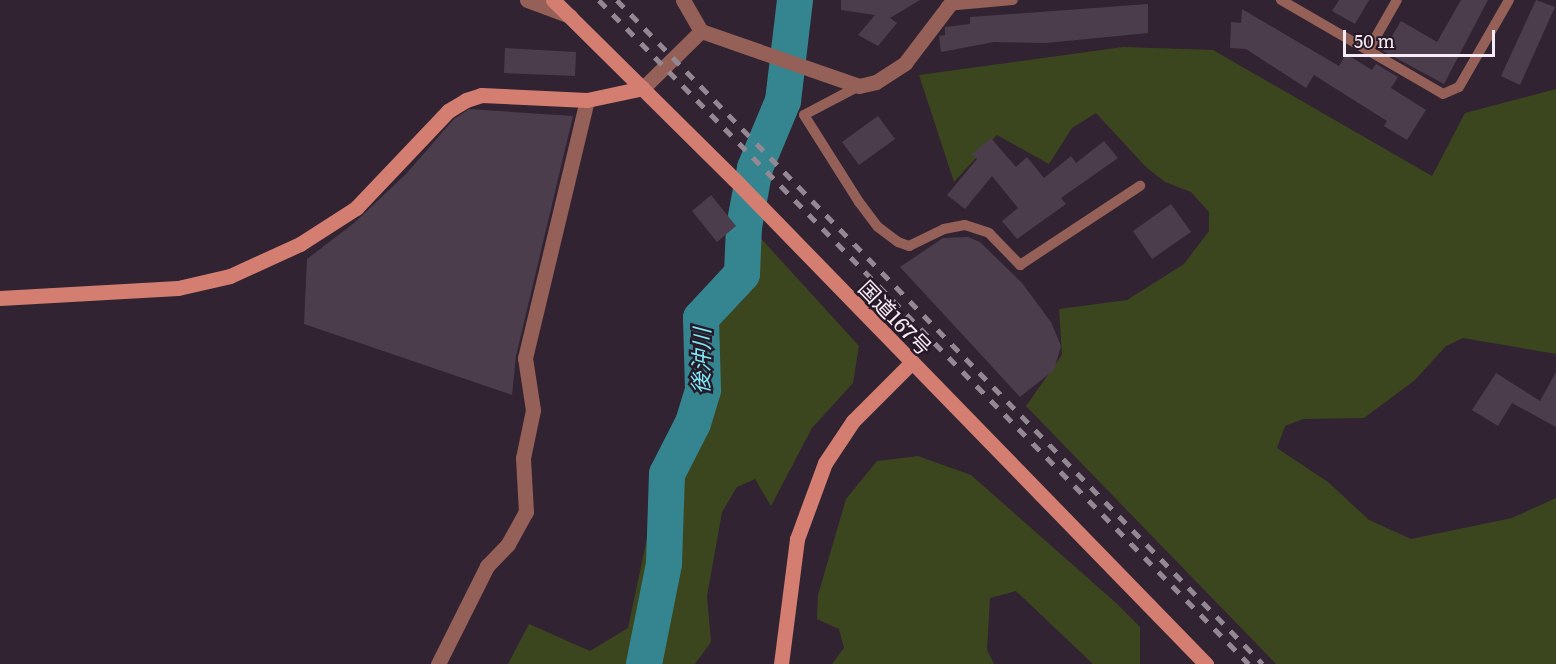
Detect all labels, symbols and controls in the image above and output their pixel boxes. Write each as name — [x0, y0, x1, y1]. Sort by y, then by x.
scale bar — [1346, 18, 1498, 56]
text: 50 m — [1354, 27, 1395, 54]
street label: 国道167号 — [854, 275, 938, 359]
water label: 後沖川 — [686, 328, 714, 394]

